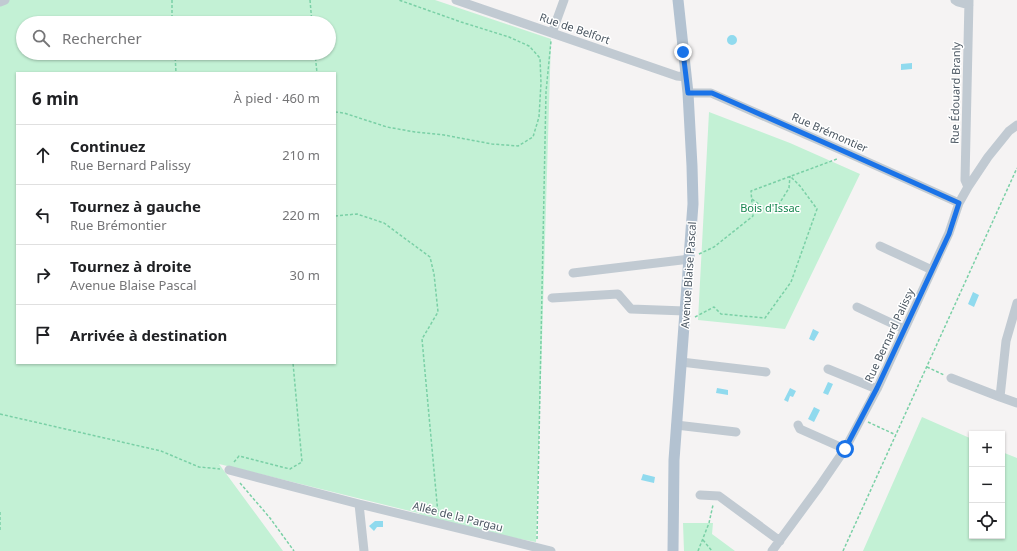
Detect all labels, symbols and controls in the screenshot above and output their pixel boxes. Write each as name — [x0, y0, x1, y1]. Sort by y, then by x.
street label: Rue de Belfort — [538, 9, 612, 47]
search box — [16, 16, 336, 60]
icon: search — [30, 27, 52, 49]
text: Rechercher — [62, 28, 142, 48]
street label: Rue Édouard Branly — [947, 41, 963, 144]
route end — [674, 43, 692, 61]
text: 6 min — [32, 87, 79, 110]
text: À pied · 460 m — [234, 89, 320, 107]
street label: Rue Brémontier — [790, 109, 871, 156]
text: Continuez — [70, 136, 145, 156]
icon: ahead — [32, 144, 54, 166]
text: 210 m — [282, 146, 320, 164]
text: Rue Bernard Palissy — [70, 156, 191, 174]
text: Tournez à gauche — [70, 196, 201, 216]
park label: Bois d'Issac — [740, 200, 800, 215]
icon: left — [32, 204, 54, 226]
text: 220 m — [282, 206, 320, 224]
text: Rue Brémontier — [70, 216, 167, 234]
street label: Avenue Blaise Pascal — [677, 221, 699, 329]
text: Tournez à droite — [70, 256, 191, 276]
icon: right — [32, 264, 54, 286]
text: 30 m — [290, 266, 320, 284]
text: Avenue Blaise Pascal — [70, 276, 197, 294]
street label: Rue Bernard Palissy — [861, 285, 918, 384]
icon: arrive — [32, 324, 54, 346]
text: Arrivée à destination — [70, 325, 227, 345]
map controls — [969, 431, 1005, 539]
button: + — [969, 431, 1005, 467]
route start — [836, 440, 854, 458]
button: − — [969, 467, 1005, 503]
street label: Allée de la Pargau — [411, 498, 505, 534]
button: locate — [969, 503, 1005, 539]

